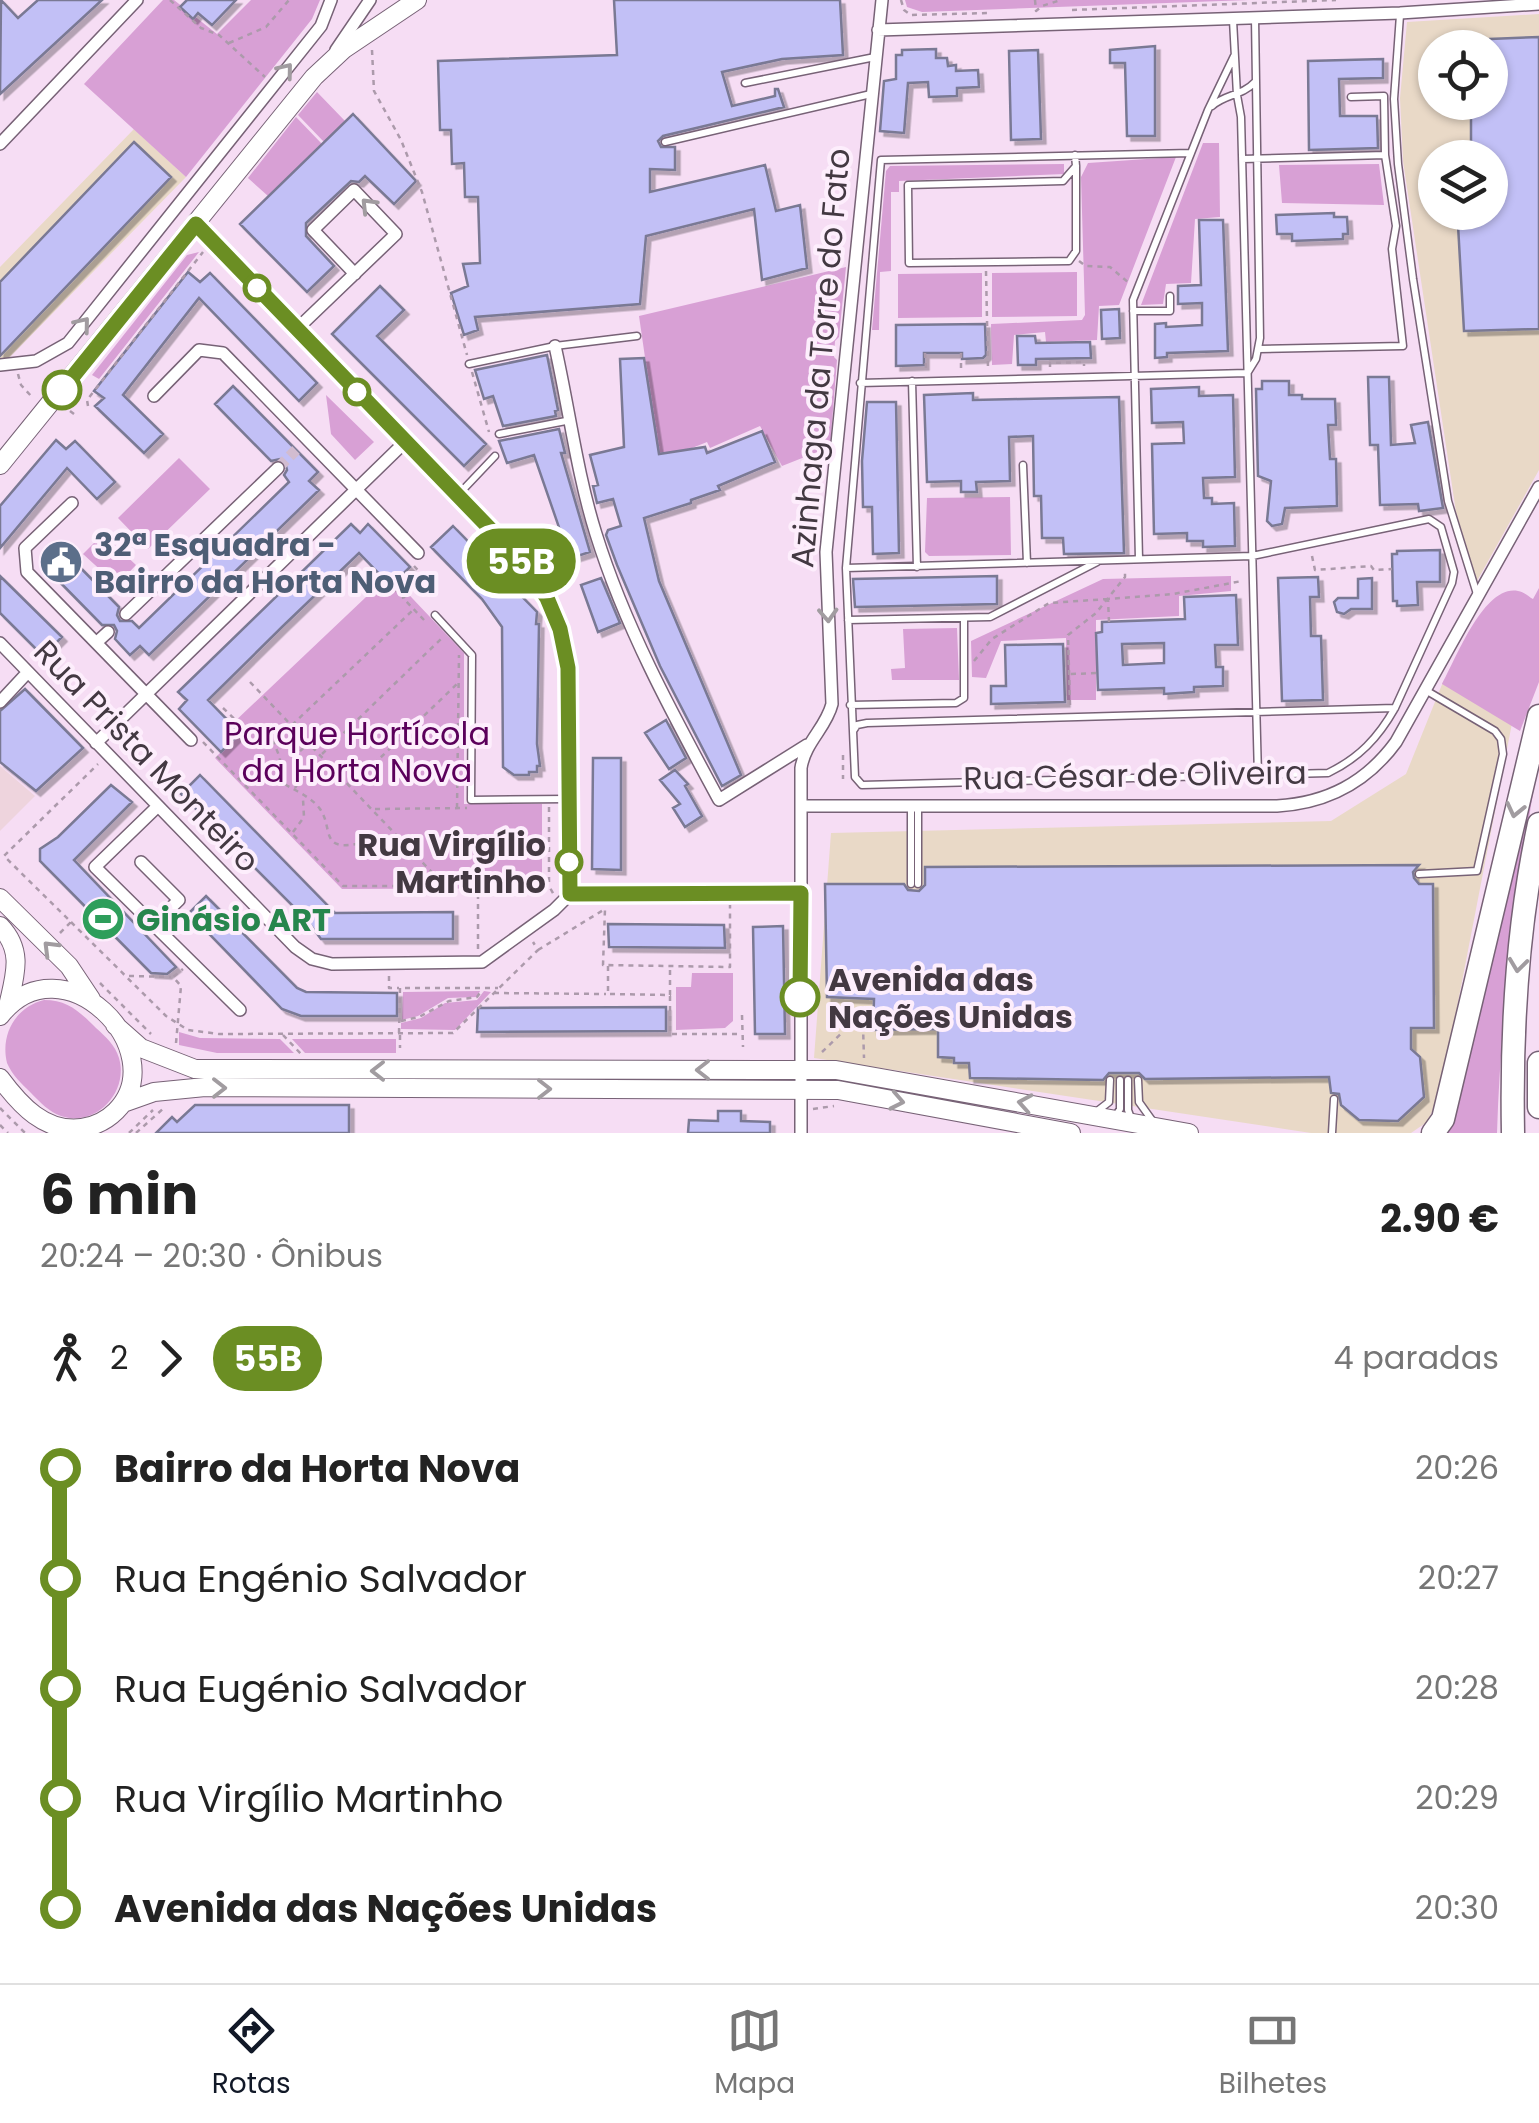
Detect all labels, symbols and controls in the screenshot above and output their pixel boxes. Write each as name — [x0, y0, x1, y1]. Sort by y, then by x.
map controls — [1418, 30, 1508, 230]
button: locate — [1418, 30, 1508, 120]
one-way arrow — [274, 63, 292, 81]
button: layers — [1418, 140, 1508, 230]
street label: Azinhaga da Torre do Fato — [779, 146, 861, 570]
one-way arrow — [362, 198, 380, 217]
unlabelled marker — [244, 275, 270, 301]
one-way arrow — [72, 317, 89, 335]
unlabelled marker — [43, 371, 81, 409]
unlabelled marker — [344, 379, 370, 405]
place label: 32ª Esquadra - Bairro da Horta Nova — [94, 522, 436, 604]
line badge: 55B — [464, 528, 578, 594]
text: 55B — [487, 537, 555, 586]
public building icon: 32ª Esquadra - Bairro da Horta Nova — [38, 539, 84, 585]
one-way arrow — [818, 608, 839, 624]
street label: Rua Prista Monteiro — [24, 630, 270, 882]
park label: Parque Hortícola da Horta Nova — [224, 711, 490, 793]
street label: Rua César de Oliveira — [963, 750, 1307, 800]
one-way arrow — [1506, 801, 1527, 818]
place label: Rua Virgílio Martinho — [357, 822, 546, 904]
marker: Rua Virgílio Martinho — [556, 849, 582, 875]
sports icon: Ginásio ART — [80, 896, 126, 942]
place label: Ginásio ART — [136, 897, 331, 942]
one-way arrow — [44, 942, 62, 960]
place label: Avenida das Nações Unidas — [828, 957, 1073, 1039]
one-way arrow — [1508, 957, 1529, 973]
marker: Avenida das Nações Unidas — [781, 978, 819, 1016]
one-way arrow — [694, 1059, 710, 1081]
one-way arrow — [369, 1060, 384, 1082]
one-way arrow — [211, 1077, 227, 1098]
one-way arrow — [536, 1078, 552, 1100]
one-way arrow — [889, 1090, 905, 1111]
one-way arrow — [1016, 1093, 1033, 1114]
text: 6 min — [40, 1156, 198, 1233]
text: 2.90 € — [1380, 1192, 1499, 1245]
text: 20:24 – 20:30 · Ônibus — [40, 1233, 383, 1278]
icon: walk — [40, 1331, 95, 1386]
icon: forward — [143, 1331, 198, 1386]
text: 55B — [233, 1334, 302, 1383]
text: 2 — [110, 1335, 128, 1380]
text: 4 paradas — [1334, 1335, 1499, 1380]
text: Bairro da Horta Nova — [114, 1442, 520, 1495]
text: 20:26 — [1415, 1445, 1499, 1490]
text: Rua Engénio Salvador — [114, 1552, 527, 1605]
text: 20:27 — [1418, 1555, 1499, 1600]
text: Rua Eugénio Salvador — [114, 1662, 527, 1715]
text: 20:28 — [1415, 1665, 1499, 1710]
text: Rua Virgílio Martinho — [114, 1772, 503, 1825]
text: 20:29 — [1415, 1775, 1499, 1820]
text: Avenida das Nações Unidas — [114, 1882, 657, 1935]
text: 20:30 — [1415, 1885, 1499, 1930]
tab: Rotas — [212, 2003, 291, 2105]
tab: Mapa — [714, 2003, 795, 2105]
tab: Bilhetes — [1219, 2003, 1327, 2105]

